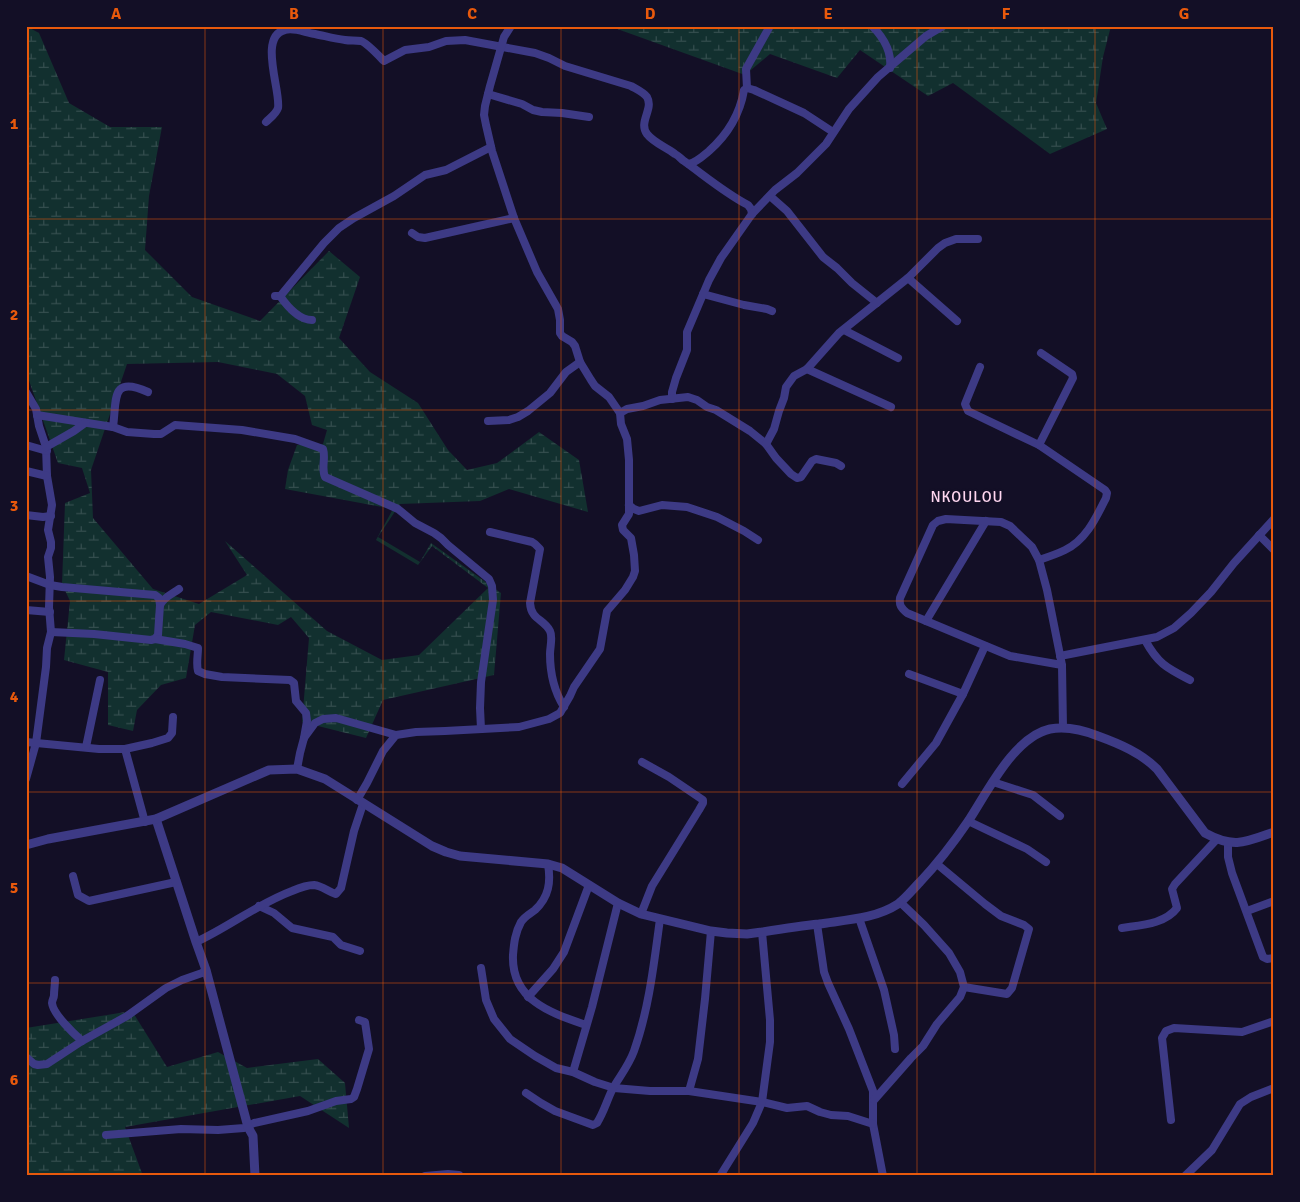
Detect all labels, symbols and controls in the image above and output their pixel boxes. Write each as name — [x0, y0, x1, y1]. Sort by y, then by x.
text: A — [111, 4, 122, 24]
text: B — [289, 4, 299, 24]
text: C — [467, 4, 477, 24]
text: D — [645, 4, 656, 24]
text: E — [823, 4, 833, 24]
text: F — [1002, 4, 1011, 24]
text: G — [1179, 4, 1189, 24]
text: 1 — [10, 114, 19, 134]
text: 2 — [10, 305, 18, 325]
district label: NKOULOU — [930, 488, 1004, 506]
text: 3 — [10, 496, 18, 516]
text: 4 — [10, 687, 19, 707]
text: 5 — [10, 878, 18, 898]
text: 6 — [10, 1070, 19, 1090]

